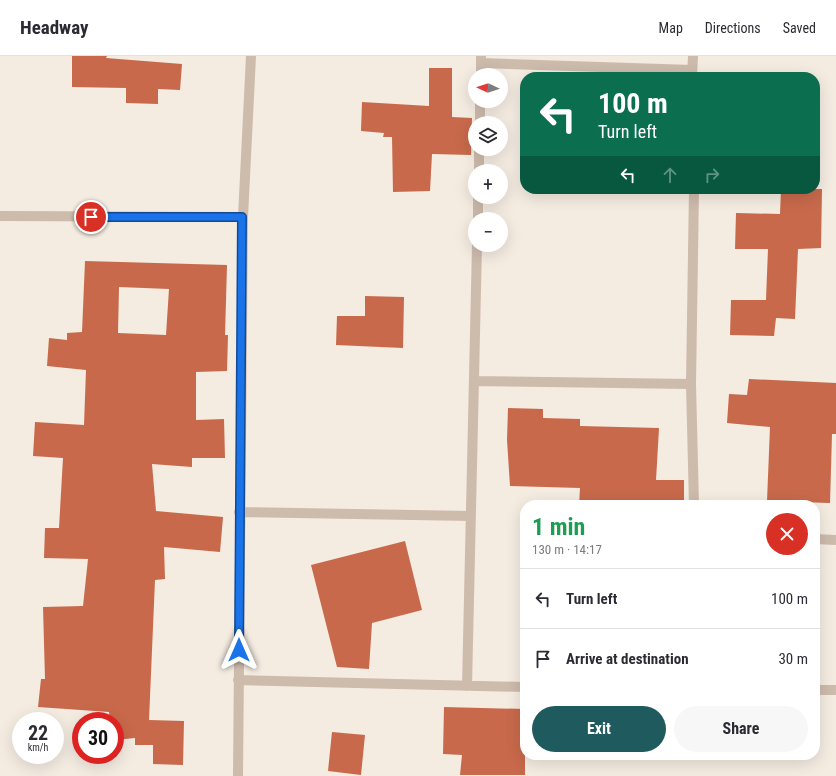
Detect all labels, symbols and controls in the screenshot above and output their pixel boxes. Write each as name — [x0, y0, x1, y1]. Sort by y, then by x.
text: Headway — [20, 16, 88, 39]
text: Map — [659, 20, 683, 36]
text: Directions — [705, 20, 761, 36]
text: Saved — [783, 20, 816, 36]
north arrow — [468, 68, 508, 108]
map controls — [468, 68, 508, 252]
text: 100 m — [598, 87, 668, 120]
icon: left — [532, 88, 584, 140]
button: layers — [468, 116, 508, 156]
text: Turn left — [598, 121, 657, 142]
button: + — [468, 164, 508, 204]
icon: left — [617, 164, 639, 186]
icon: ahead — [659, 164, 681, 186]
icon: right — [701, 164, 723, 186]
pin — [74, 200, 108, 234]
icon: arrive — [80, 206, 102, 228]
button: − — [468, 212, 508, 252]
text: 1 min — [532, 513, 585, 541]
button: close — [766, 513, 808, 555]
text: 130 m · 14:17 — [532, 542, 602, 557]
icon: left — [532, 588, 554, 610]
text: Turn left — [566, 590, 617, 608]
text: 100 m — [771, 590, 808, 608]
position arrow — [218, 629, 260, 671]
icon: arrive — [532, 648, 554, 670]
text: Arrive at destination — [566, 650, 689, 668]
text: 30 m — [778, 650, 808, 668]
button: Exit — [532, 706, 666, 752]
button: Share — [674, 706, 808, 752]
speed limit sign: 30 — [72, 712, 124, 764]
text: 22 — [28, 721, 48, 745]
text: km/h — [28, 742, 48, 753]

